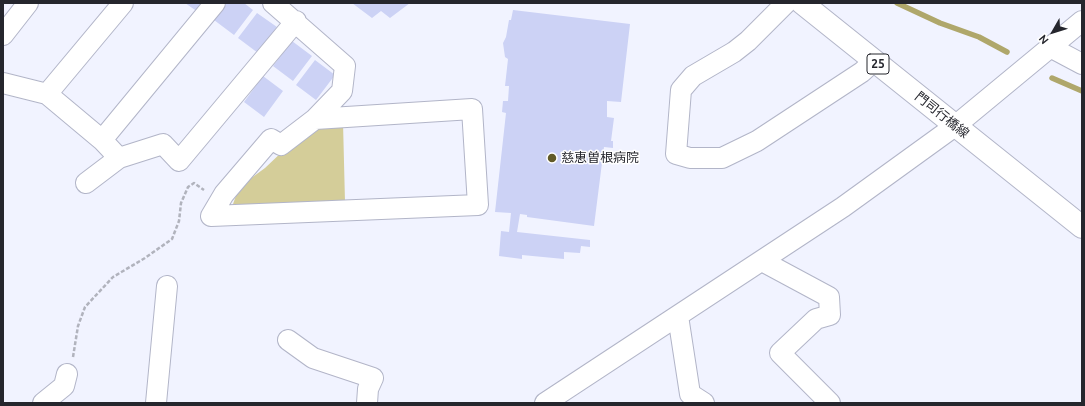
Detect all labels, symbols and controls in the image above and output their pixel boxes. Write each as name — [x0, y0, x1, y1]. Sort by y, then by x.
north arrow — [1033, 12, 1073, 52]
text: N — [1036, 33, 1051, 47]
road number: 25 — [867, 54, 889, 74]
street label: 門司行橋線 — [912, 88, 972, 142]
place label: 慈恵曽根病院 — [561, 150, 639, 166]
marker: 慈恵曽根病院 — [546, 152, 558, 164]

